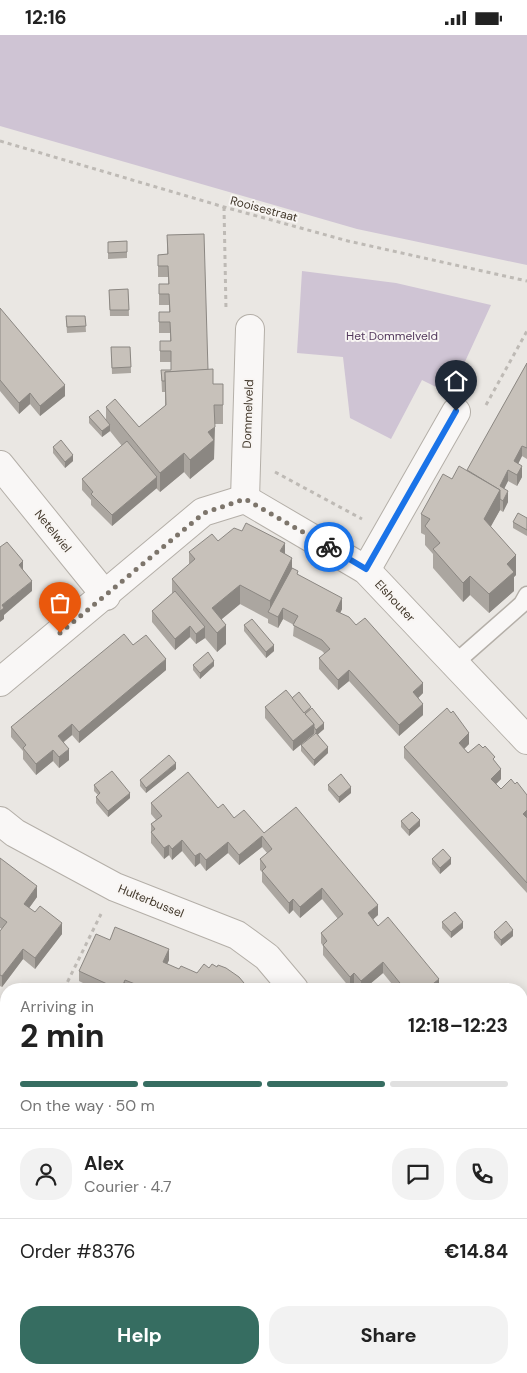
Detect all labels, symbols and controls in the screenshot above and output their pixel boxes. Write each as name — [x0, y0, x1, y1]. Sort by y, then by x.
text: 12:16 — [25, 5, 67, 30]
street label: Rooisestraat — [228, 192, 300, 226]
park label: Het Dommelveld — [346, 328, 438, 344]
pin — [435, 360, 477, 411]
icon: home — [442, 367, 470, 395]
street label: Dommelveld — [239, 379, 257, 449]
street label: Netelwiel — [31, 506, 75, 556]
courier — [304, 522, 354, 572]
icon: bike — [315, 533, 343, 561]
street label: Elshouter — [371, 576, 419, 626]
pin — [39, 582, 81, 633]
icon: bag — [46, 589, 74, 617]
street label: Hulterbussel — [116, 881, 186, 921]
text: Arriving in — [20, 996, 94, 1017]
text: 12:18–12:23 — [408, 1013, 508, 1038]
text: 2 min — [20, 1015, 105, 1057]
text: On the way · 50 m — [20, 1095, 155, 1116]
button: person — [20, 1148, 72, 1200]
button: chat — [392, 1148, 444, 1200]
button: phone — [456, 1148, 508, 1200]
text: Alex — [84, 1151, 124, 1176]
text: Courier · 4.7 — [84, 1176, 172, 1197]
text: Order #8376 — [20, 1239, 135, 1264]
text: €14.84 — [445, 1239, 508, 1264]
button: Help — [20, 1306, 259, 1364]
button: Share — [269, 1306, 508, 1364]

